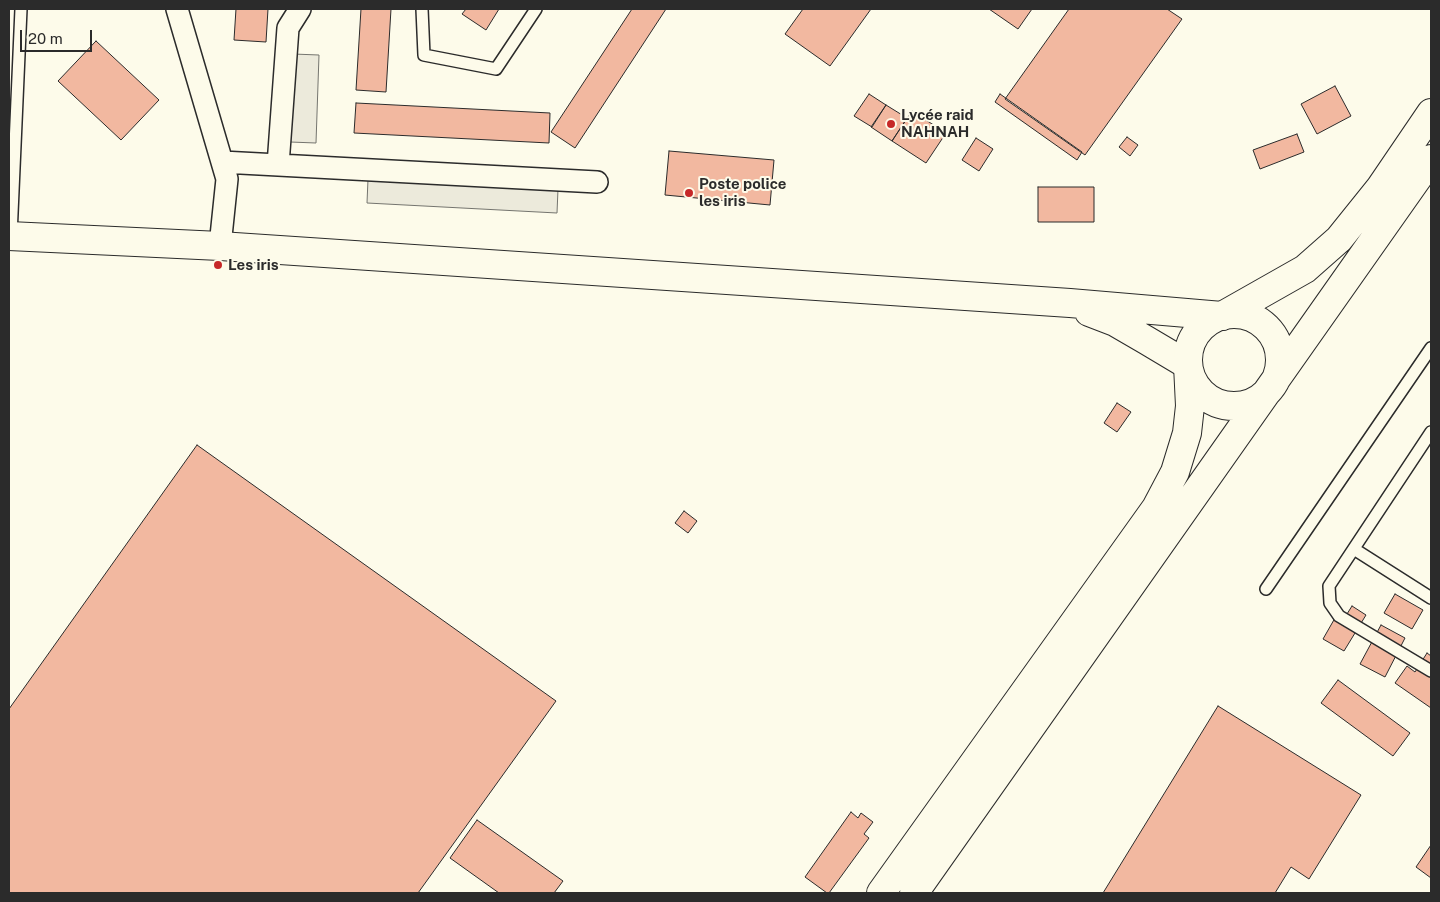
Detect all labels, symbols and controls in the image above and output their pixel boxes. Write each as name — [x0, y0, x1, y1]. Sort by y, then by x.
scale bar — [22, 20, 95, 52]
text: 20 m — [28, 30, 63, 47]
place label: Lycée raid NAHNAH — [901, 106, 974, 141]
marker: Lycée raid NAHNAH — [885, 118, 897, 130]
place label: Poste police les iris — [699, 175, 786, 210]
marker: Poste police les iris — [683, 187, 695, 199]
place label: Les iris — [228, 256, 279, 274]
marker: Les iris — [212, 259, 224, 271]

